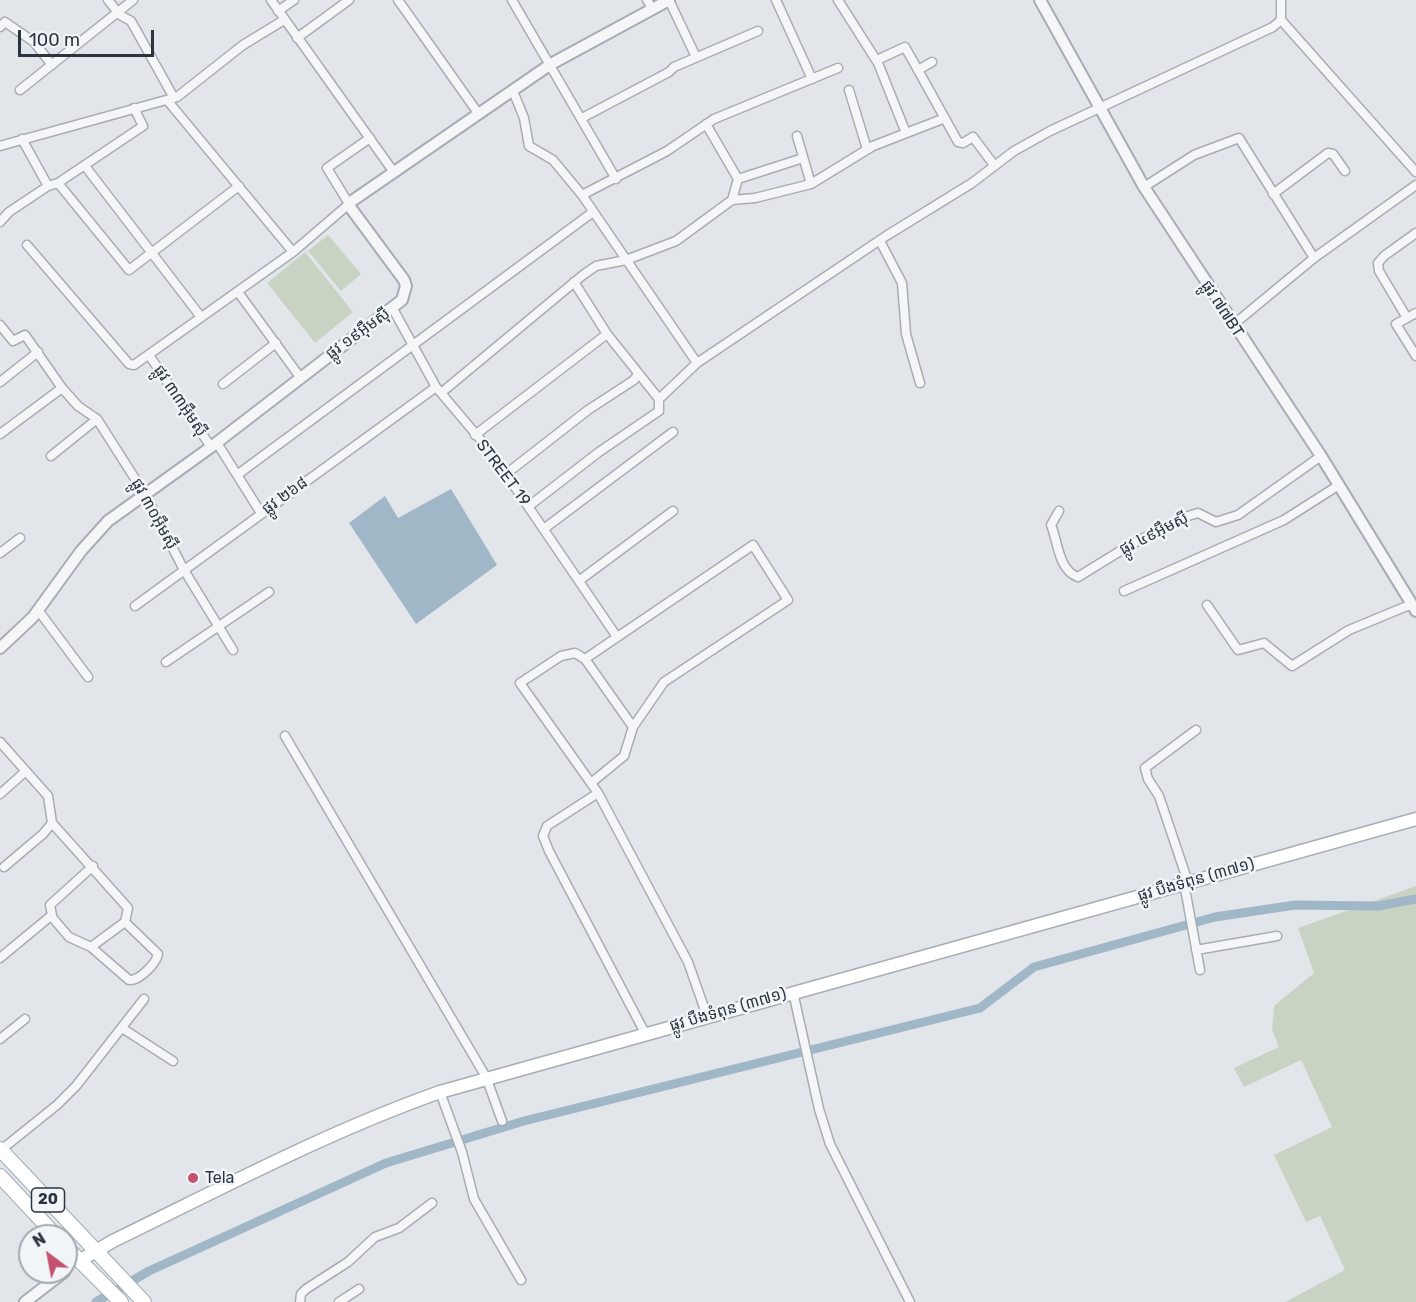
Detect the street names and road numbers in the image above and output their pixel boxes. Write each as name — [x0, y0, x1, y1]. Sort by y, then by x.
street label: ផ្លូវ ៧៧BT — [1197, 277, 1247, 341]
street label: ផ្លូវ ១៩អ៊ឹមស៊ី — [322, 304, 394, 364]
street label: ផ្លូវ ៣៣អ៊ឹមស៊ី — [149, 362, 211, 440]
street label: STREET 19 — [472, 436, 534, 510]
street label: ផ្លូវ ២៦៨ — [258, 473, 312, 519]
street label: ផ្លូវ ៣០អ៊ឹមស៊ី — [127, 475, 181, 553]
street label: ផ្លូវ ៤៩អ៊ឹមស៊ី — [1116, 508, 1192, 560]
street label: ផ្លូវ បឹងទំពុន (៣៧១) — [1135, 854, 1257, 906]
street label: ផ្លូវ បឹងទំពុន (៣៧១) — [667, 984, 789, 1036]
road number: 20 — [32, 1188, 64, 1212]

